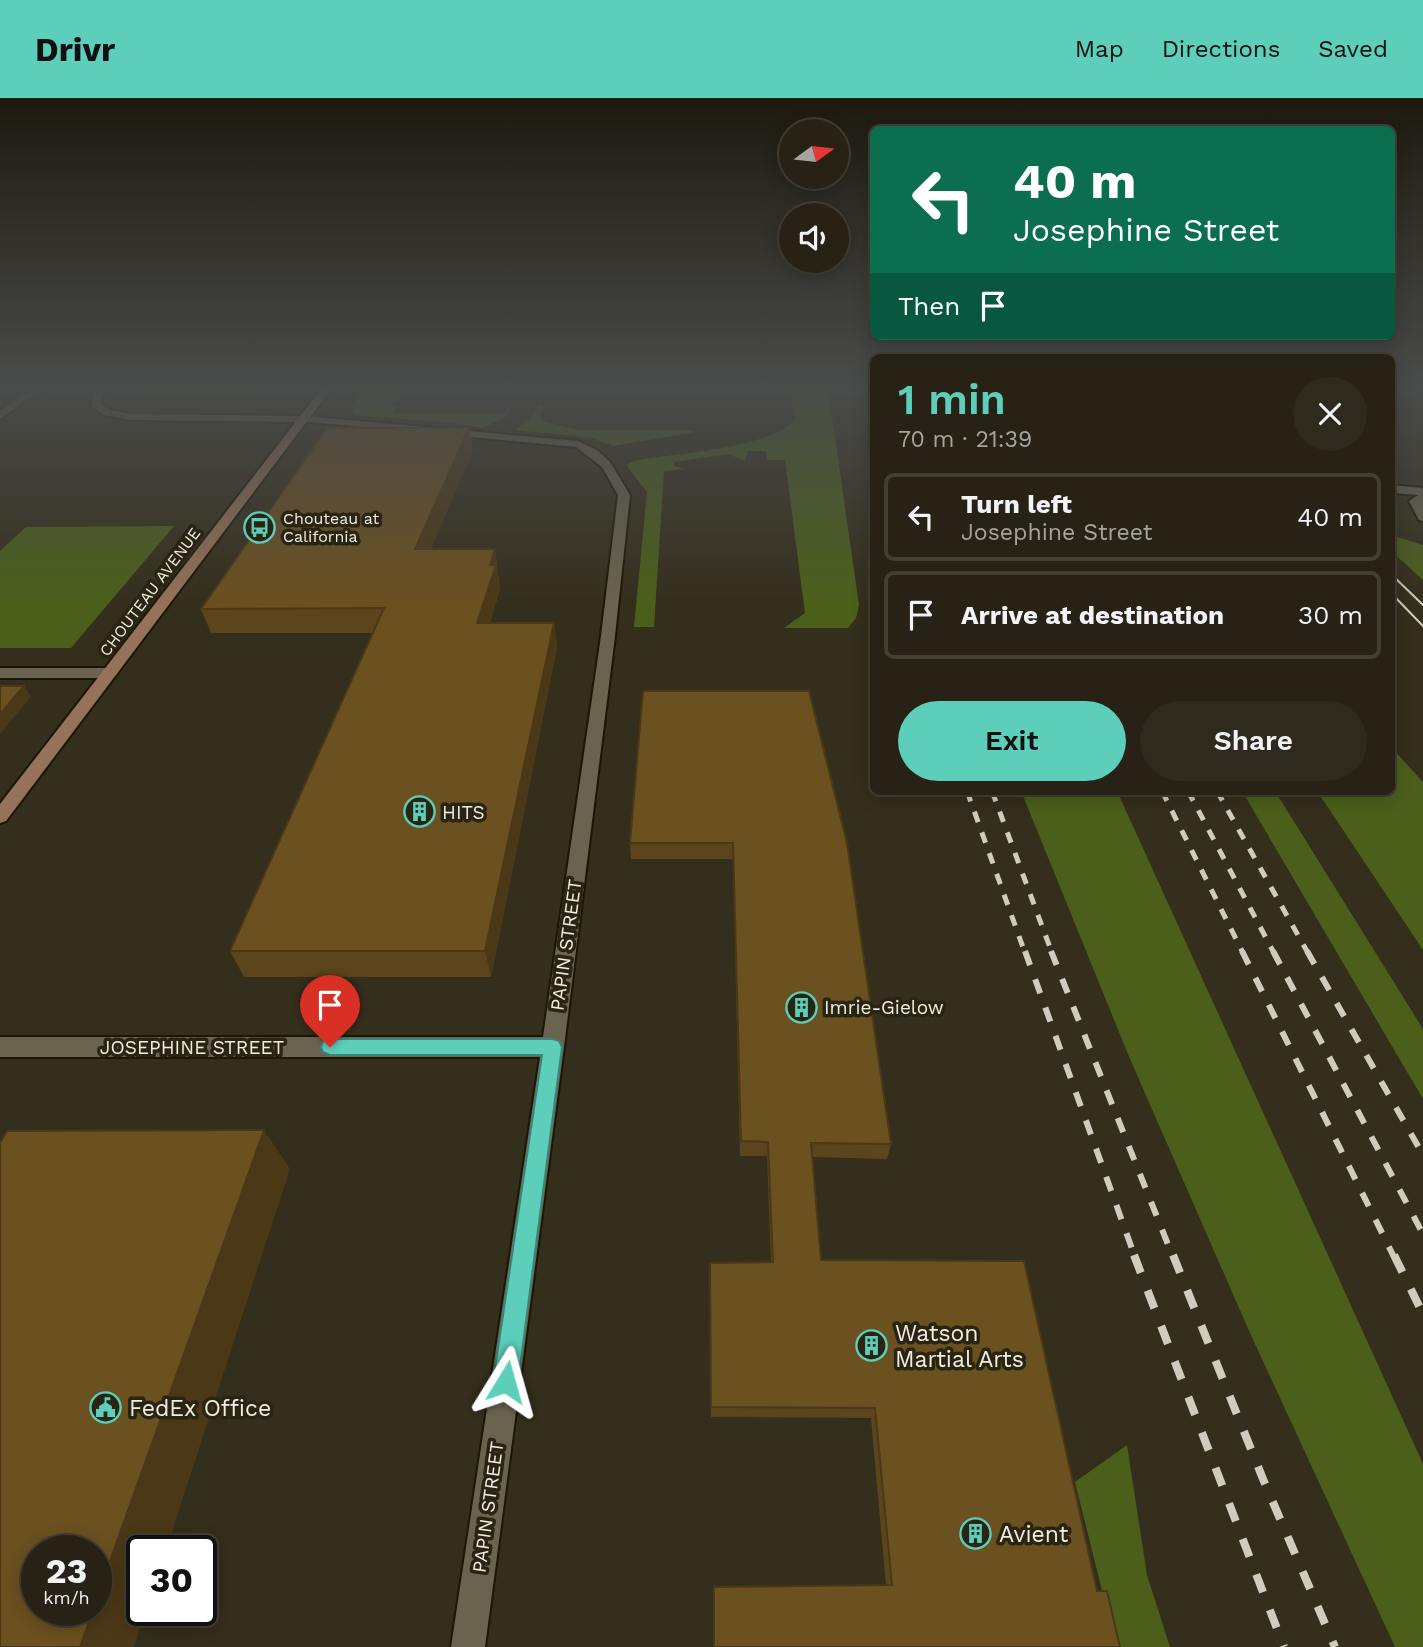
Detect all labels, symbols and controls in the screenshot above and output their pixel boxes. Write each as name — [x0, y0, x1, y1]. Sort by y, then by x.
text: Drivr — [35, 30, 115, 69]
text: Map — [1075, 35, 1124, 63]
text: Directions — [1162, 35, 1280, 63]
text: Saved — [1318, 35, 1388, 63]
north arrow — [779, 119, 849, 189]
map controls — [779, 119, 849, 273]
text: 40 m — [1013, 152, 1136, 210]
icon: left — [898, 154, 989, 245]
button: sound — [779, 203, 849, 273]
text: Josephine Street — [1013, 211, 1279, 249]
icon: arrive — [974, 287, 1012, 325]
text: Then — [898, 291, 960, 321]
text: 1 min — [898, 375, 1006, 424]
button: close — [1293, 377, 1367, 451]
text: 70 m · 21:39 — [898, 426, 1032, 453]
text: Turn left — [961, 489, 1072, 519]
icon: left — [902, 498, 940, 536]
text: 40 m — [1297, 502, 1363, 532]
place label: Chouteau at California — [283, 509, 379, 546]
bus stop icon: Chouteau at California — [243, 510, 277, 544]
text: Josephine Street — [961, 519, 1152, 546]
street label: CHOUTEAU AVENUE — [96, 524, 204, 660]
icon: arrive — [902, 596, 940, 634]
text: Arrive at destination — [961, 600, 1224, 630]
text: 30 m — [1298, 600, 1363, 630]
button: Exit — [898, 701, 1126, 781]
button: Share — [1140, 701, 1367, 781]
building icon: HITS — [402, 795, 436, 829]
place label: HITS — [442, 801, 485, 824]
street label: PAPIN STREET — [545, 878, 587, 1012]
pin — [300, 975, 360, 1047]
icon: arrive — [311, 986, 349, 1024]
building icon: Imrie-Gielow — [784, 990, 818, 1024]
place label: Imrie-Gielow — [824, 996, 944, 1019]
street label: JOSEPHINE STREET — [100, 1036, 284, 1059]
place label: Watson Martial Arts — [895, 1320, 1024, 1373]
building icon: Watson Martial Arts — [855, 1329, 889, 1363]
position arrow — [469, 1345, 543, 1419]
public building icon: FedEx Office — [89, 1391, 123, 1425]
place label: FedEx Office — [129, 1395, 271, 1422]
street label: PAPIN STREET — [467, 1440, 509, 1574]
building icon: Avient — [959, 1517, 993, 1551]
place label: Avient — [999, 1521, 1069, 1548]
speed limit sign: 30 — [126, 1535, 217, 1626]
text: 23 — [46, 1550, 87, 1592]
text: km/h — [43, 1587, 90, 1608]

